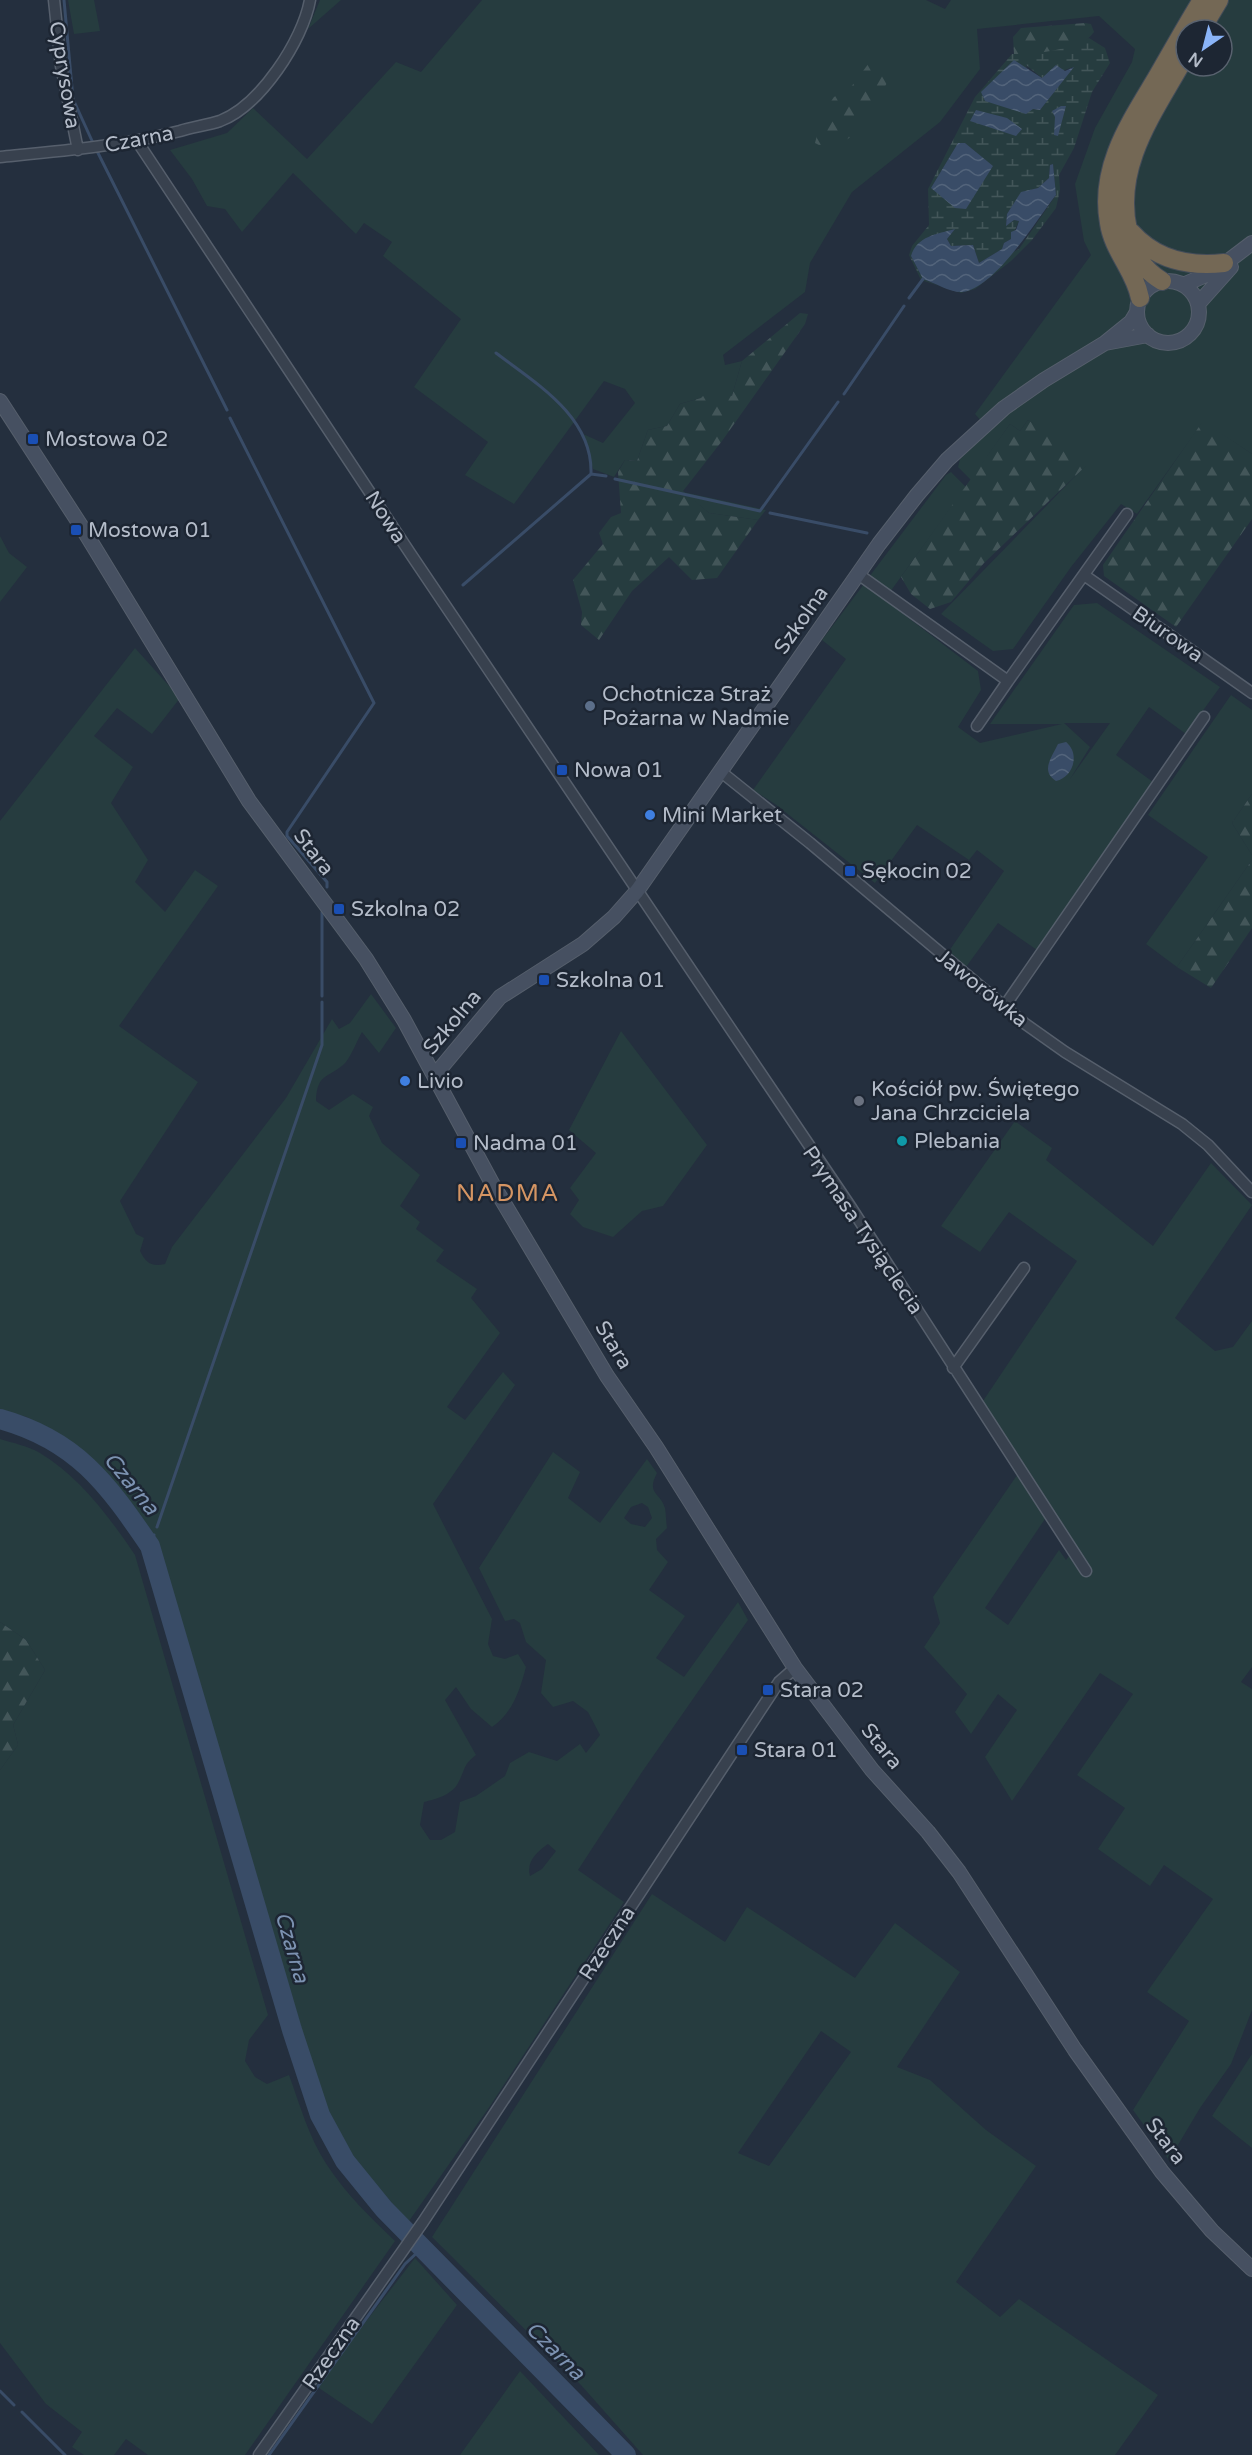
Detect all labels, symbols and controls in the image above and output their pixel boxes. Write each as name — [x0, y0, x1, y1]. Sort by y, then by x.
north arrow — [1174, 18, 1234, 78]
street label: Cyprysowa — [44, 20, 85, 131]
text: N — [1185, 48, 1207, 71]
street label: Czarna — [103, 121, 176, 158]
place label: Mostowa 02 — [45, 427, 168, 452]
marker: Mostowa 02 — [26, 432, 40, 446]
street label: Nowa — [359, 486, 412, 548]
place label: Mostowa 01 — [88, 518, 211, 543]
marker: Mostowa 01 — [69, 523, 83, 537]
street label: Szkolna — [769, 581, 834, 659]
street label: Biurowa — [1127, 601, 1208, 668]
place label: Ochotnicza Straż Pożarna w Nadmie — [602, 682, 789, 731]
marker: Ochotnicza Straż Pożarna w Nadmie — [583, 699, 597, 713]
place label: Nowa 01 — [574, 758, 663, 783]
marker: Nowa 01 — [555, 763, 569, 777]
place label: Mini Market — [662, 803, 782, 828]
marker: Mini Market — [643, 808, 657, 822]
street label: Stara — [288, 824, 339, 881]
place label: Sękocin 02 — [862, 859, 972, 884]
marker: Sękocin 02 — [843, 864, 857, 878]
place label: Szkolna 02 — [351, 897, 460, 922]
marker: Szkolna 02 — [332, 902, 346, 916]
street label: Jaworówka — [931, 944, 1033, 1033]
place label: Szkolna 01 — [556, 968, 665, 993]
marker: Szkolna 01 — [537, 973, 551, 987]
street label: Szkolna — [418, 985, 487, 1060]
place label: Livio — [417, 1069, 463, 1094]
marker: Livio — [398, 1074, 412, 1088]
place label: Kościół pw. Świętego Jana Chrzciciela — [871, 1077, 1080, 1126]
marker: Kościół pw. Świętego Jana Chrzciciela — [852, 1094, 866, 1108]
place label: Plebania — [914, 1129, 1000, 1154]
place label: Nadma 01 — [473, 1131, 578, 1156]
marker: Plebania — [895, 1134, 909, 1148]
marker: Nadma 01 — [454, 1136, 468, 1150]
street label: Prymasa Tysiąclecia — [797, 1141, 928, 1319]
district label: NADMA — [456, 1179, 560, 1208]
street label: Stara — [589, 1316, 638, 1374]
water label: Czarna — [98, 1447, 165, 1521]
place label: Stara 02 — [780, 1678, 864, 1703]
marker: Stara 02 — [761, 1683, 775, 1697]
street label: Stara — [855, 1718, 908, 1774]
place label: Stara 01 — [754, 1738, 838, 1763]
marker: Stara 01 — [735, 1743, 749, 1757]
street label: Rzeczna — [574, 1901, 641, 1985]
water label: Czarna — [270, 1909, 315, 1986]
street label: Stara — [1140, 2113, 1191, 2170]
street label: Rzeczna — [297, 2312, 366, 2395]
water label: Czarna — [520, 2316, 591, 2386]

